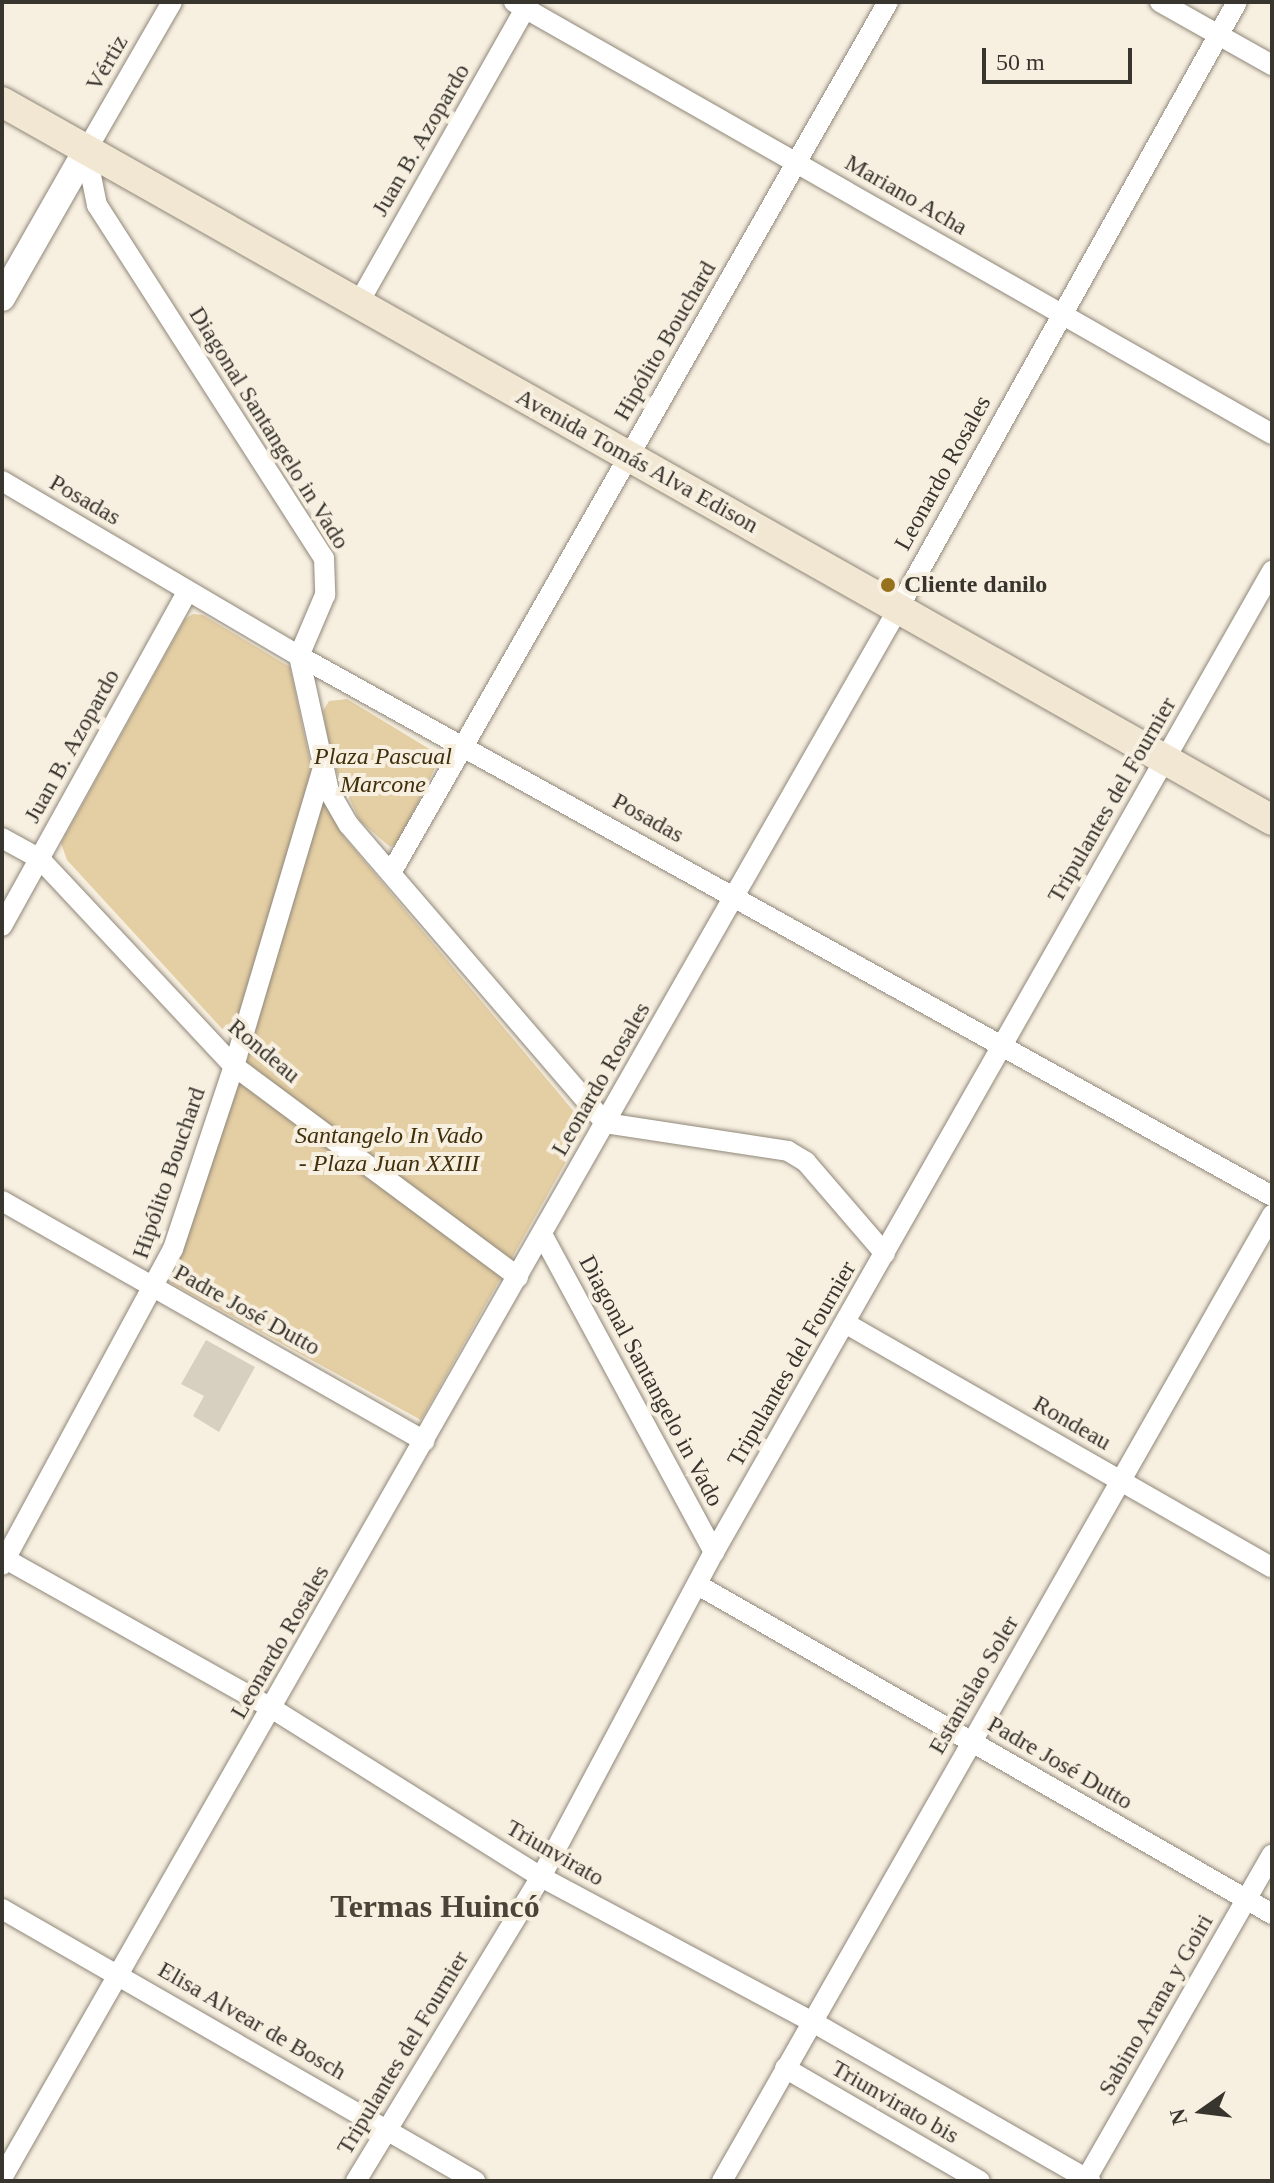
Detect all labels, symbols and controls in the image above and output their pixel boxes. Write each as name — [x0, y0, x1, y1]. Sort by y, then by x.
street label: Vértiz — [80, 30, 134, 96]
scale bar — [986, 32, 1136, 82]
text: 50 m — [996, 49, 1045, 75]
street label: Juan B. Azopardo — [365, 58, 477, 222]
street label: Mariano Acha — [839, 148, 973, 242]
street label: Hipólito Bouchard — [608, 256, 722, 426]
street label: Diagonal Santangelo in Vado — [182, 301, 356, 555]
street label: Avenida Tomás Alva Edison — [510, 382, 764, 540]
street label: Leonardo Rosales — [889, 391, 997, 555]
street label: Posadas — [44, 468, 126, 532]
place label: Cliente danilo — [904, 571, 1047, 599]
marker: Cliente danilo — [879, 576, 897, 594]
street label: Juan B. Azopardo — [18, 664, 126, 828]
street label: Tripulantes del Fournier — [1041, 692, 1183, 908]
park label: Plaza Pascual Marcone — [314, 743, 452, 799]
street label: Posadas — [607, 787, 689, 849]
street label: Leonardo Rosales — [545, 997, 657, 1161]
street label: Rondeau — [222, 1013, 306, 1089]
street label: Hipólito Bouchard — [126, 1084, 212, 1262]
park label: Santangelo In Vado - Plaza Juan XXIII — [295, 1122, 483, 1178]
street label: Diagonal Santangelo in Vado — [572, 1250, 730, 1512]
street label: Tripulantes del Fournier — [721, 1256, 863, 1472]
street label: Padre José Dutto — [169, 1258, 325, 1362]
street label: Rondeau — [1028, 1389, 1116, 1457]
street label: Leonardo Rosales — [224, 1560, 336, 1724]
street label: Estanislao Soler — [923, 1611, 1025, 1759]
street label: Padre José Dutto — [982, 1710, 1138, 1816]
street label: Triunvirato — [501, 1813, 609, 1893]
district label: Termas Huincó — [330, 1887, 540, 1925]
street label: Sabino Arana y Goiri — [1092, 1909, 1220, 2101]
street label: Tripulantes del Fournier — [331, 1946, 475, 2160]
street label: Elisa Alvear de Bosch — [152, 1955, 352, 2087]
street label: Triunvirato bis — [826, 2054, 964, 2150]
north arrow — [1162, 2071, 1242, 2151]
text: N — [1164, 2106, 1192, 2128]

